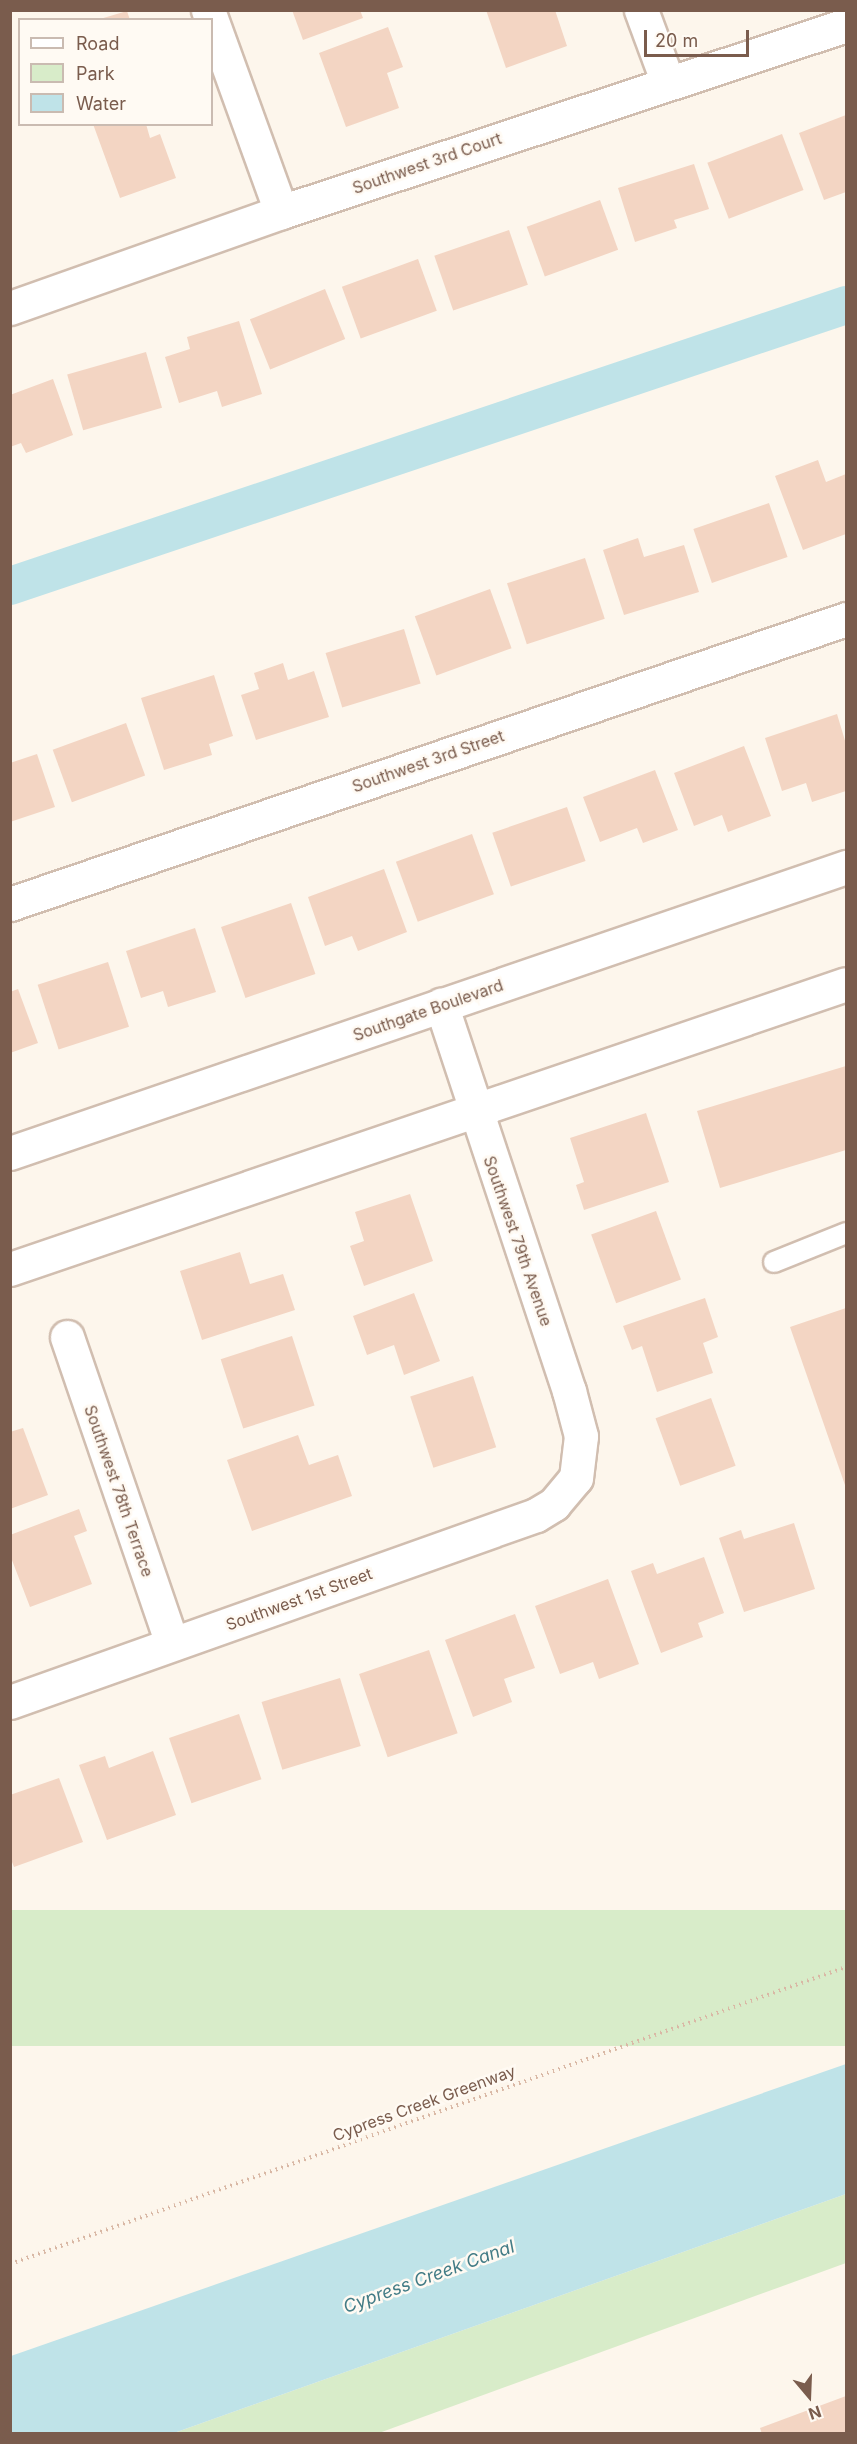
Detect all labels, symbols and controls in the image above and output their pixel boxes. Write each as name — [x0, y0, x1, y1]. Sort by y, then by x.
legend — [18, 18, 213, 126]
scale bar — [647, 18, 752, 56]
text: 20 m — [655, 30, 698, 51]
text: Road — [76, 33, 119, 54]
text: Park — [76, 63, 115, 84]
text: Water — [76, 93, 126, 114]
street label: Southwest 3rd Court — [350, 128, 504, 198]
street label: Southwest 3rd Street — [350, 726, 506, 796]
street label: Southgate Boulevard — [350, 975, 506, 1045]
street label: Southwest 79th Avenue — [480, 1153, 556, 1329]
street label: Southwest 78th Terrace — [81, 1403, 157, 1579]
street label: Southwest 1st Street — [223, 1564, 375, 1634]
street label: Cypress Creek Greenway — [330, 2061, 518, 2145]
water label: Cypress Creek Canal — [340, 2236, 518, 2318]
north arrow — [779, 2366, 839, 2426]
text: N — [806, 2402, 824, 2424]

